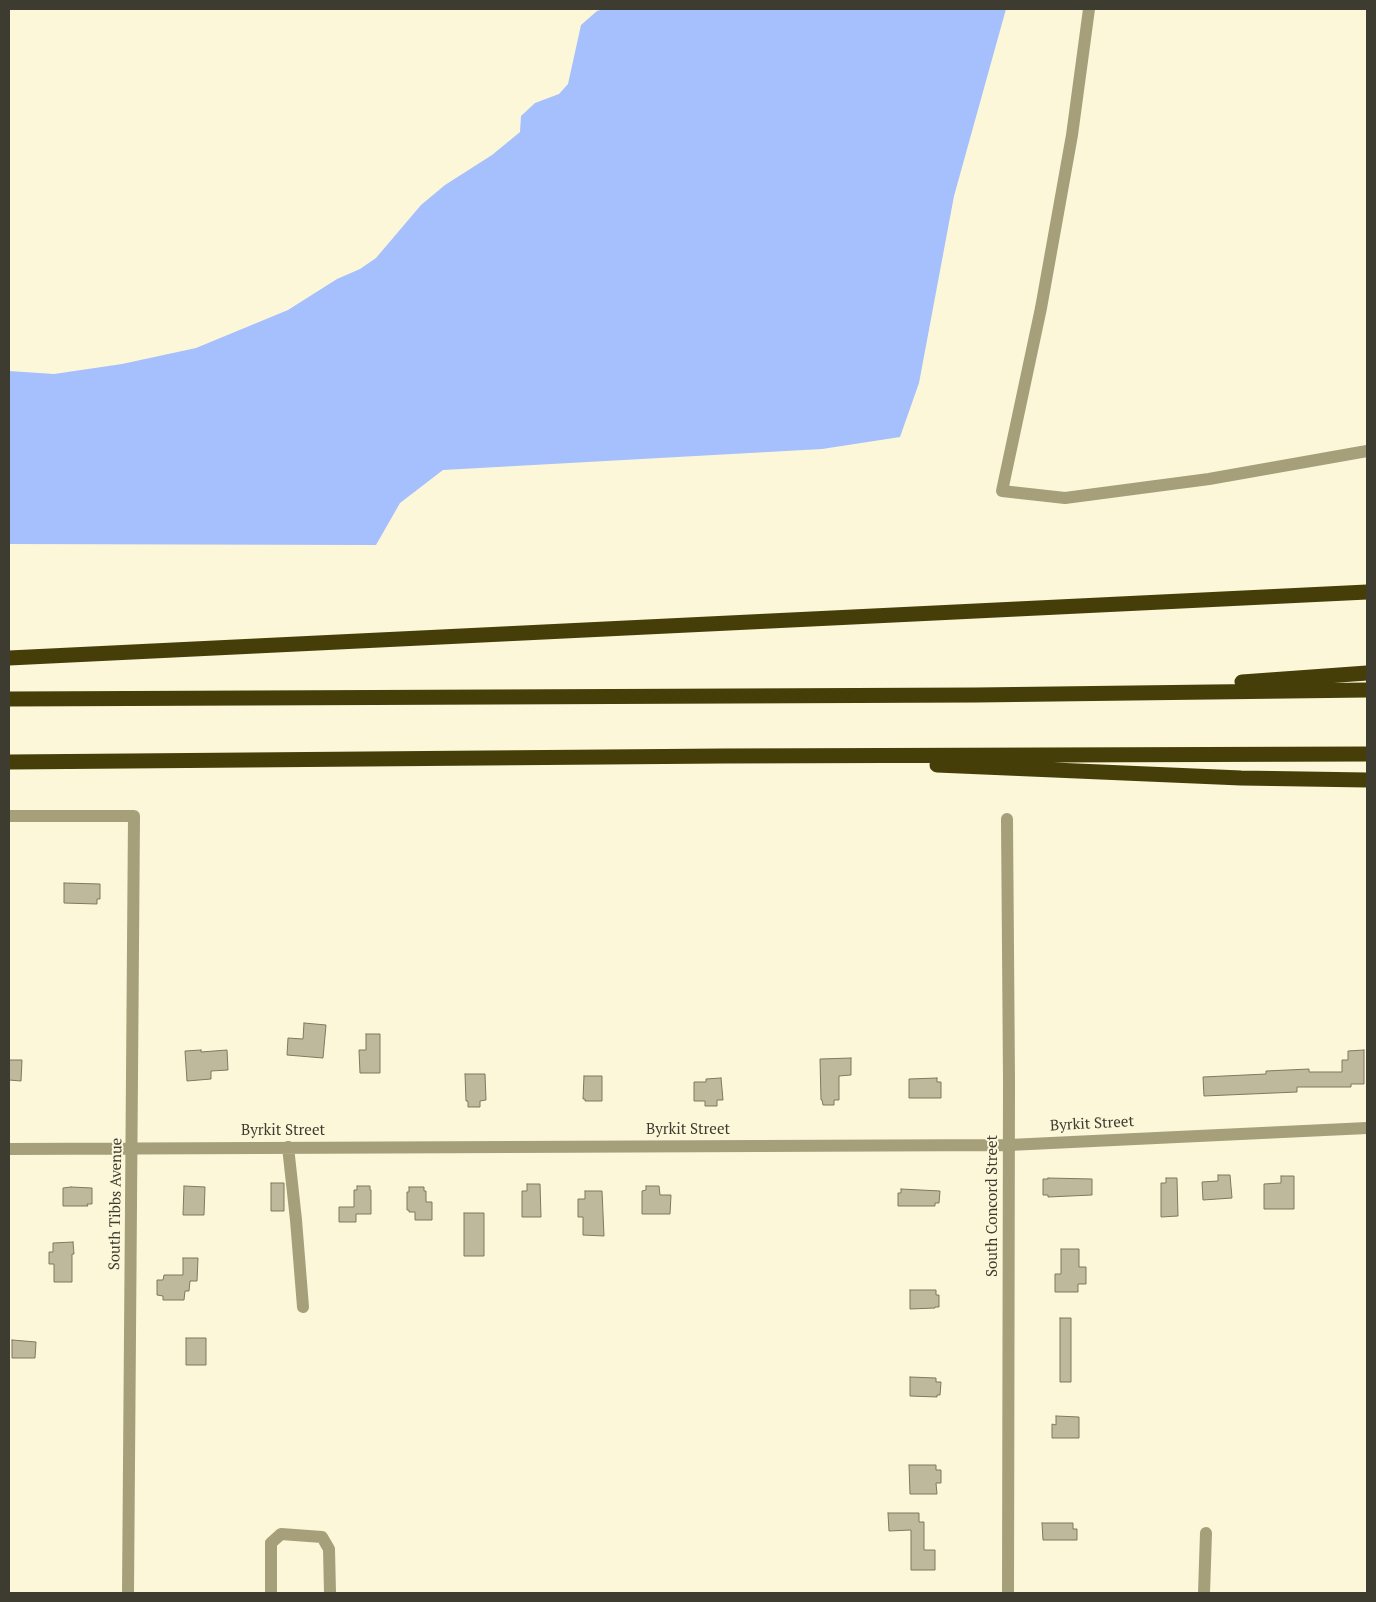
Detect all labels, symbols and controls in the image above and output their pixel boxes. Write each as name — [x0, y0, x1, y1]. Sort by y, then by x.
street label: Byrkit Street — [1050, 1113, 1134, 1135]
street label: Byrkit Street — [646, 1121, 730, 1139]
street label: Byrkit Street — [241, 1122, 325, 1140]
street label: South Concord Street — [984, 1135, 1002, 1277]
street label: South Tibbs Avenue — [106, 1138, 126, 1270]

